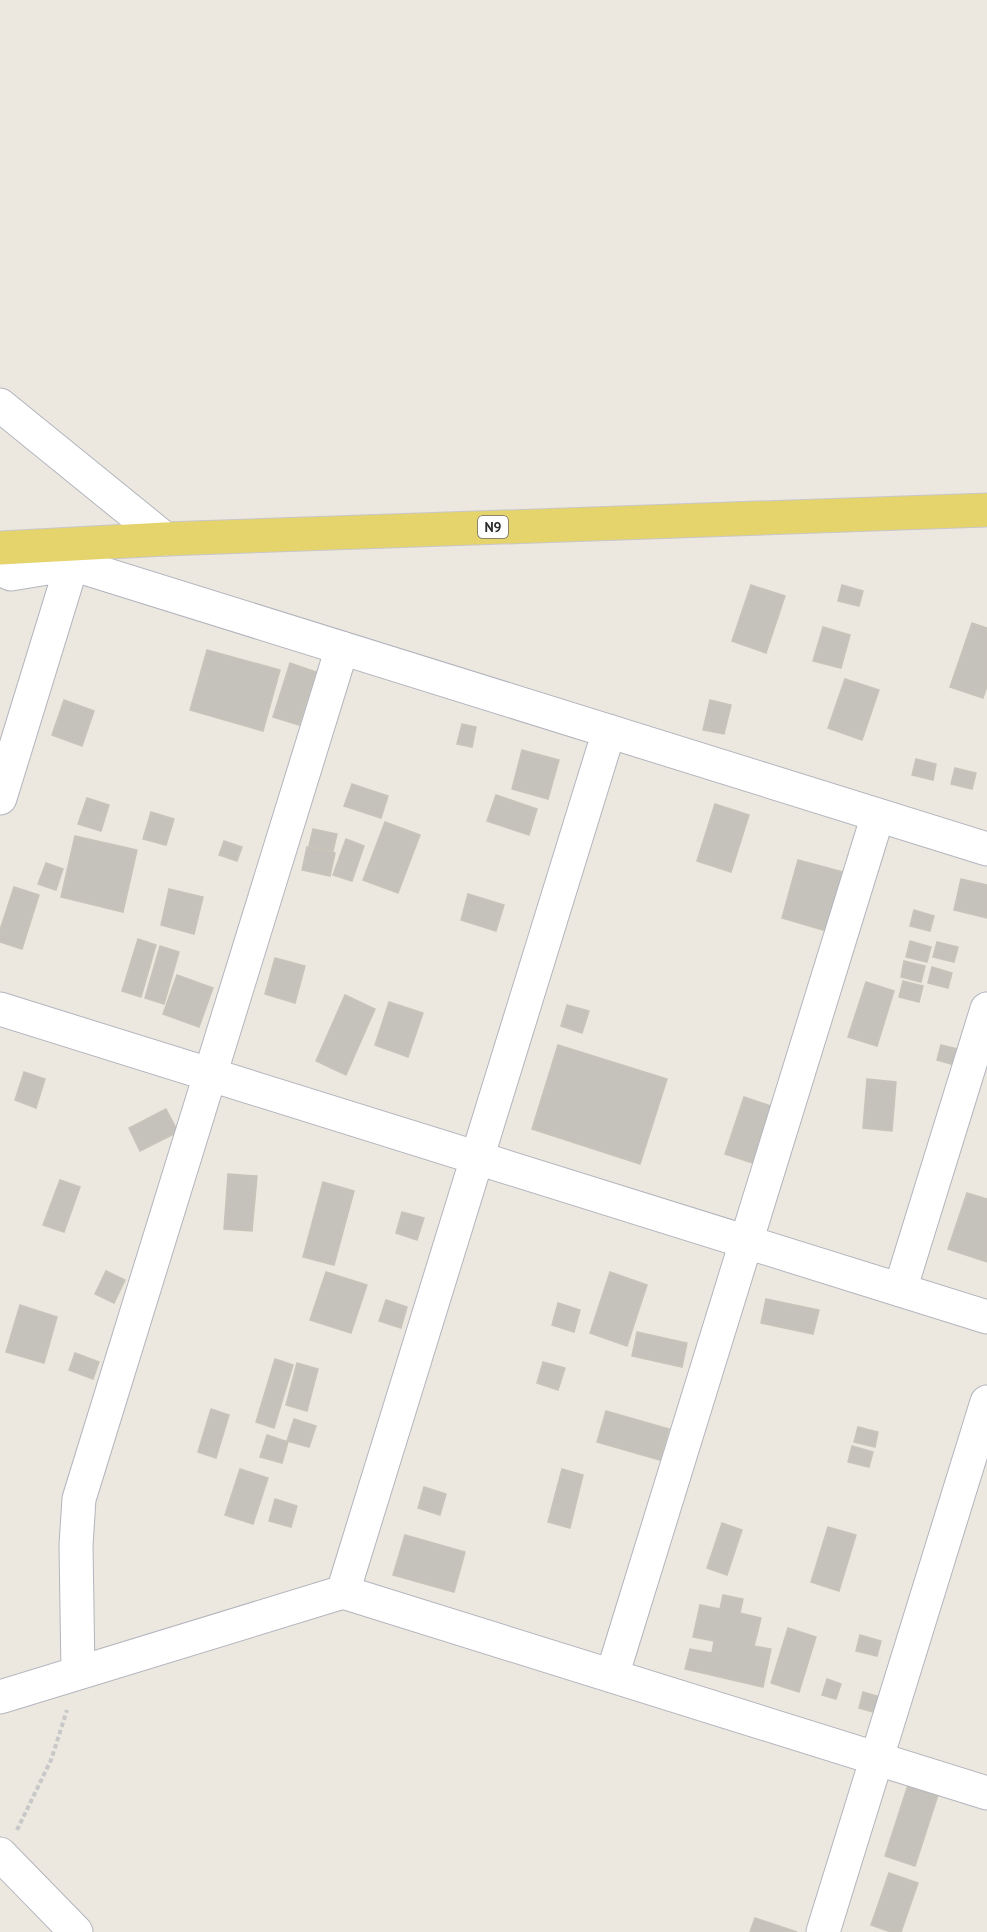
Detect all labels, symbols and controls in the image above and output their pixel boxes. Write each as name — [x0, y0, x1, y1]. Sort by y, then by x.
road number: N9 — [478, 516, 508, 538]

